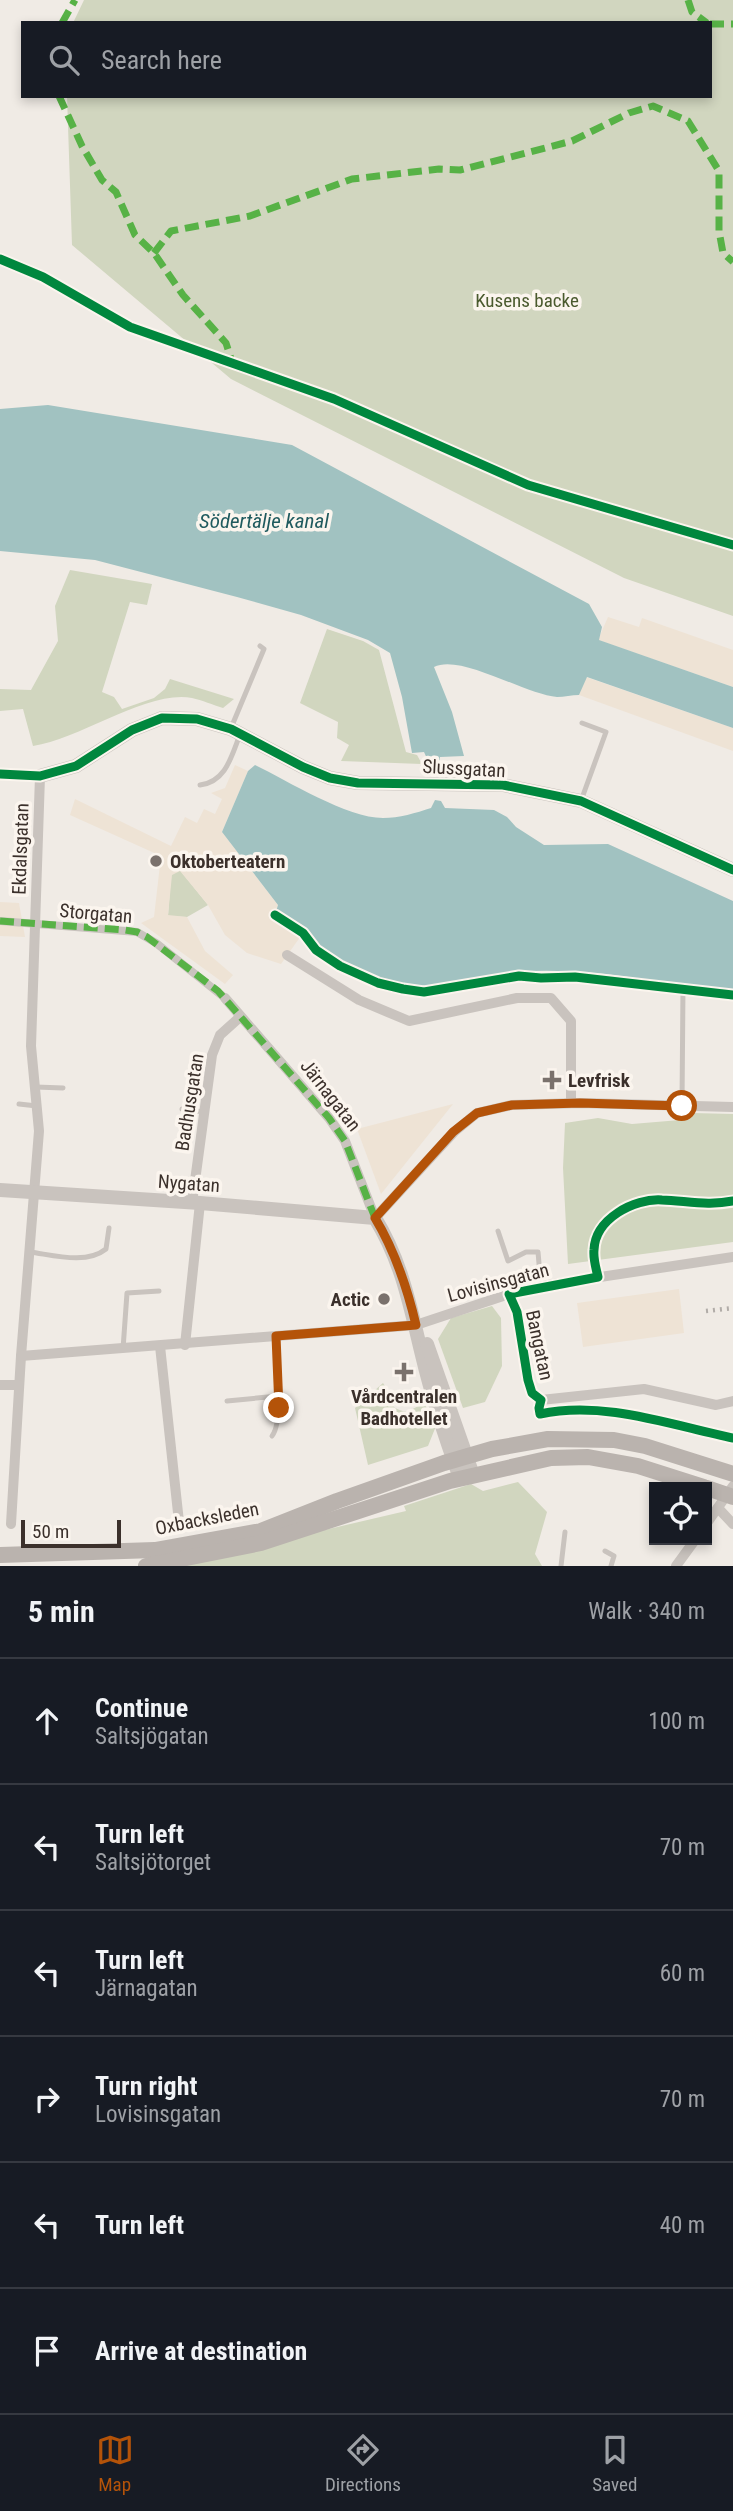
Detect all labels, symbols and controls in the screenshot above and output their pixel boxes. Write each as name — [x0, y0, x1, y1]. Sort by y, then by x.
search box — [21, 21, 712, 98]
icon: search — [45, 41, 83, 79]
text: Search here — [101, 45, 222, 75]
park label: Kusens backe — [475, 289, 579, 312]
water label: Södertälje kanal — [199, 509, 329, 533]
street label: Slussgatan — [422, 755, 506, 782]
street label: Ekdalsgatan — [7, 803, 34, 895]
place label: Oktoberteatern — [170, 850, 285, 873]
marker: Oktoberteatern — [148, 853, 164, 869]
street label: Storgatan — [59, 899, 133, 928]
street label: Badhusgatan — [170, 1052, 209, 1152]
street label: Järnagatan — [295, 1055, 366, 1136]
place label: Levfrisk — [568, 1069, 631, 1092]
marker: Levfrisk — [542, 1070, 562, 1090]
route start — [666, 1090, 697, 1121]
street label: Nygatan — [157, 1170, 221, 1197]
street label: Lovisinsgatan — [445, 1258, 551, 1307]
place label: Actic — [331, 1288, 370, 1311]
marker: Actic — [376, 1291, 392, 1307]
street label: Bangatan — [521, 1308, 558, 1382]
marker: Vårdcentralen Badhotellet — [394, 1362, 414, 1382]
place label: Vårdcentralen Badhotellet — [351, 1385, 457, 1430]
route end — [263, 1392, 294, 1423]
map controls — [649, 1482, 712, 1545]
button: locate — [649, 1482, 712, 1545]
street label: Oxbacksleden — [153, 1497, 261, 1540]
scale bar — [21, 1517, 121, 1549]
text: 50 m — [32, 1520, 69, 1543]
text: 5 min — [28, 1594, 95, 1629]
text: Walk · 340 m — [588, 1598, 705, 1625]
text: Continue — [95, 1693, 188, 1723]
icon: ahead — [28, 1702, 66, 1740]
text: 100 m — [648, 1708, 705, 1735]
text: Saltsjögatan — [95, 1723, 209, 1750]
text: Turn left — [95, 1819, 184, 1849]
icon: left — [28, 1828, 66, 1866]
text: 70 m — [660, 1834, 705, 1861]
text: Saltsjötorget — [95, 1849, 211, 1876]
text: Turn left — [95, 1945, 184, 1975]
icon: left — [28, 1954, 66, 1992]
text: 60 m — [660, 1960, 705, 1987]
text: Järnagatan — [95, 1975, 198, 2002]
text: Turn right — [95, 2071, 197, 2101]
icon: right — [28, 2080, 66, 2118]
text: 70 m — [660, 2086, 705, 2113]
text: Lovisinsgatan — [95, 2101, 221, 2128]
icon: left — [28, 2206, 66, 2244]
text: Turn left — [95, 2210, 184, 2240]
text: 40 m — [660, 2212, 705, 2239]
icon: arrive — [28, 2332, 66, 2370]
text: Arrive at destination — [95, 2336, 307, 2366]
tab: Map — [96, 2431, 134, 2496]
tab: Directions — [325, 2431, 401, 2496]
tab: Saved — [592, 2431, 637, 2496]

